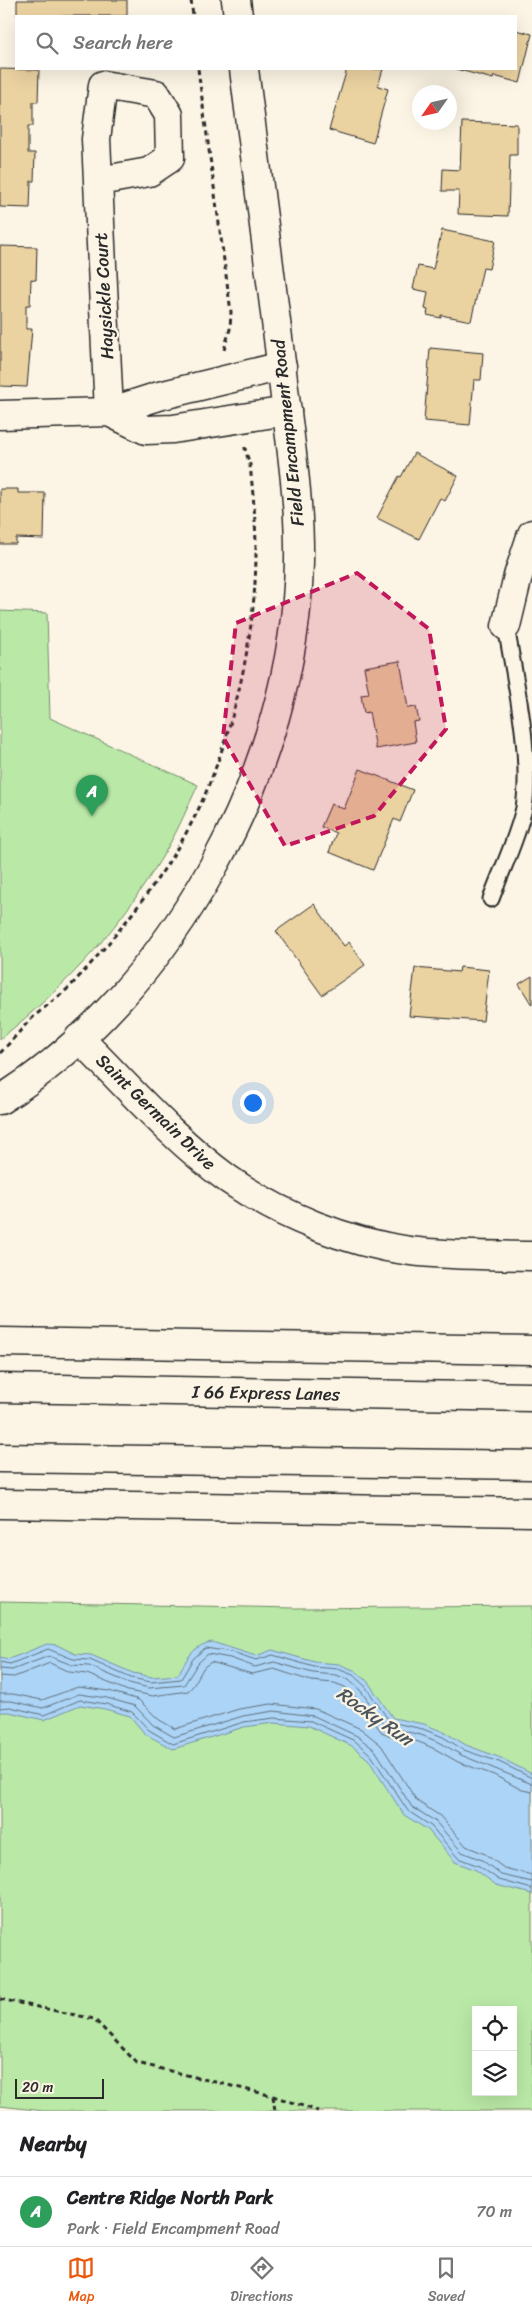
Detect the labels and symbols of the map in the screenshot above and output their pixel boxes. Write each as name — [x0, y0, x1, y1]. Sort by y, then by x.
north arrow — [412, 85, 457, 130]
street label: Haysickle Court — [85, 232, 123, 360]
street label: Field Encampment Road — [262, 337, 314, 528]
pin: A — [76, 775, 108, 816]
street label: Saint Germain Drive — [88, 1046, 224, 1178]
your location — [240, 1090, 266, 1116]
street label: I 66 Express Lanes — [191, 1376, 341, 1410]
water label: Rocky Run — [330, 1677, 422, 1756]
scale bar — [15, 2076, 104, 2099]

